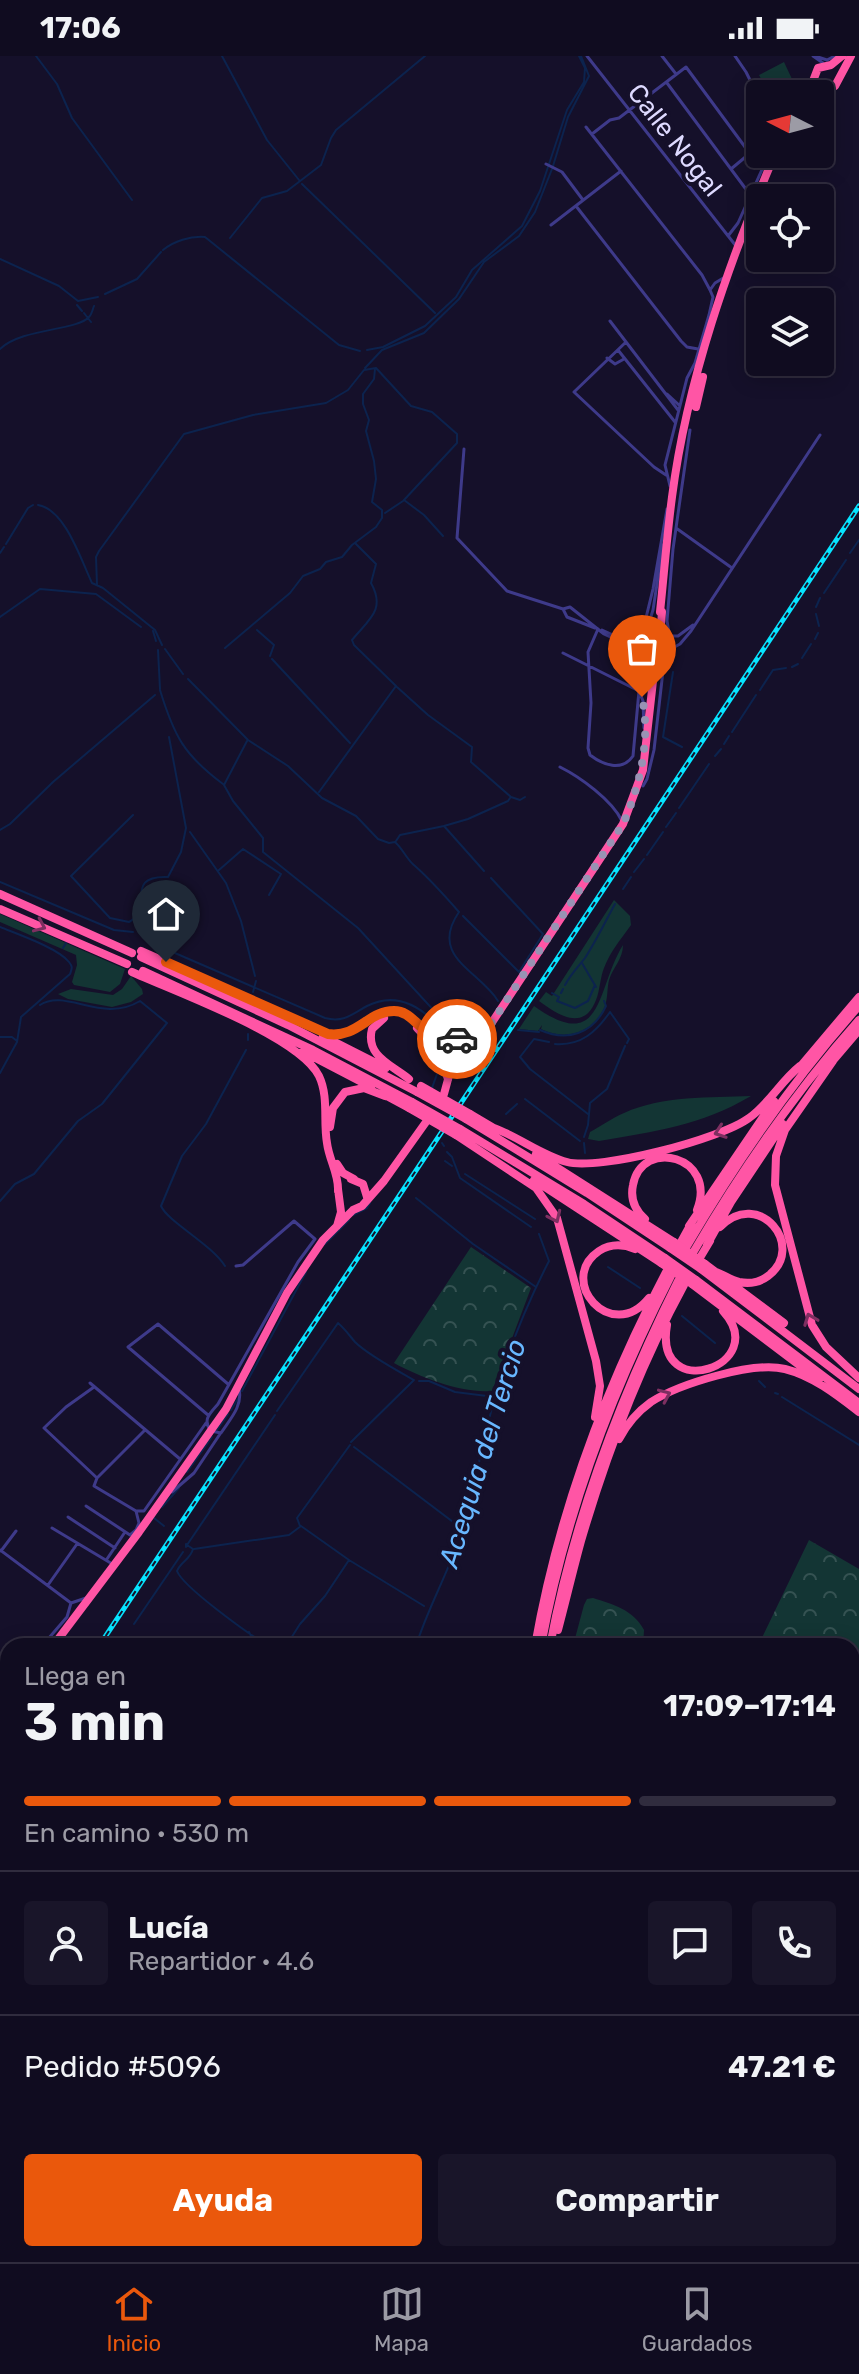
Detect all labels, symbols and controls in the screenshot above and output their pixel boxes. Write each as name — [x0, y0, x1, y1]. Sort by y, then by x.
text: 17:06 — [40, 10, 121, 46]
street label: Calle Nogal — [621, 78, 728, 203]
north arrow — [746, 80, 834, 168]
map controls — [746, 80, 834, 376]
button: locate — [746, 184, 834, 272]
button: layers — [746, 288, 834, 376]
pin — [608, 615, 676, 697]
icon: bag — [620, 627, 664, 671]
pin — [132, 880, 200, 962]
icon: home — [144, 892, 188, 936]
one-way arrow — [32, 917, 46, 933]
courier — [417, 999, 497, 1079]
icon: car — [435, 1017, 479, 1061]
one-way arrow — [714, 1122, 728, 1139]
one-way arrow — [545, 1209, 561, 1223]
one-way arrow — [803, 1313, 820, 1327]
water label: Acequia del Tercio — [432, 1335, 533, 1573]
one-way arrow — [657, 1389, 672, 1405]
text: Llega en — [24, 1661, 126, 1692]
text: 17:09–17:14 — [663, 1688, 836, 1724]
text: 3 min — [24, 1691, 165, 1753]
text: En camino · 530 m — [24, 1818, 249, 1849]
button: person — [24, 1901, 108, 1985]
button: chat — [648, 1901, 732, 1985]
button: phone — [752, 1901, 836, 1985]
text: Lucía — [128, 1910, 209, 1946]
text: Repartidor · 4.6 — [128, 1946, 314, 1977]
text: Pedido #5096 — [24, 2049, 221, 2085]
text: 47.21 € — [728, 2049, 836, 2085]
button: Ayuda — [24, 2154, 422, 2246]
button: Compartir — [438, 2154, 836, 2246]
tab: Inicio — [106, 2282, 161, 2357]
tab: Mapa — [374, 2282, 429, 2357]
tab: Guardados — [642, 2282, 753, 2357]

